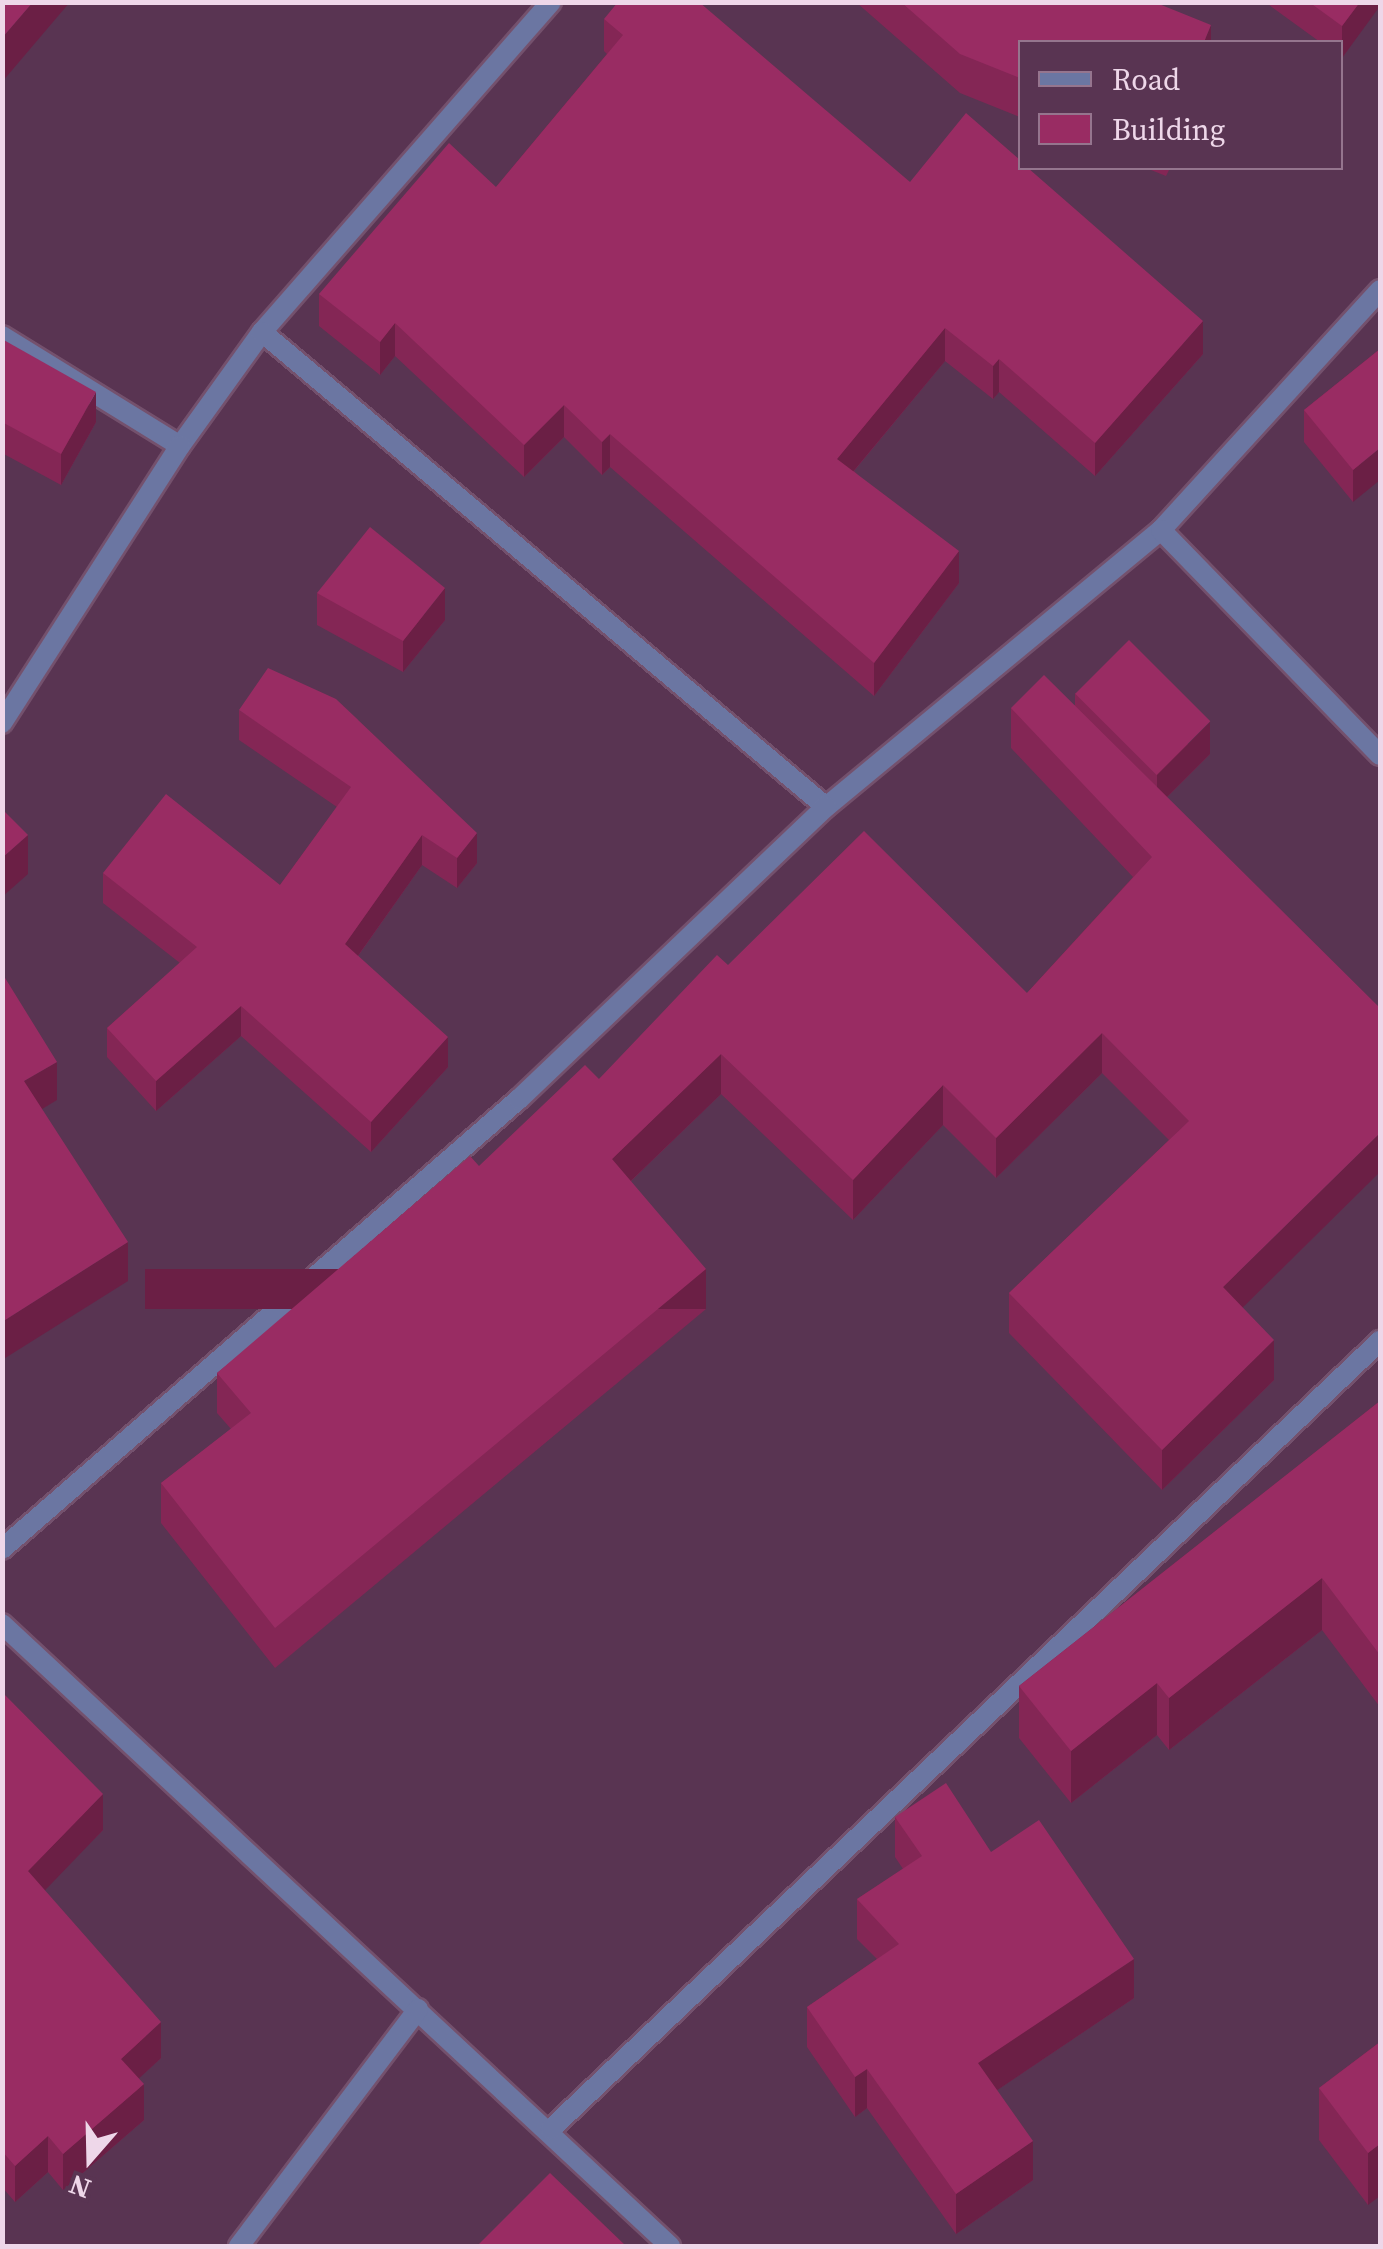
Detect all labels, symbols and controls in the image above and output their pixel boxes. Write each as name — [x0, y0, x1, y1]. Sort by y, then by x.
legend — [1018, 40, 1343, 170]
text: Road — [1112, 59, 1180, 100]
text: Building — [1112, 109, 1225, 150]
north arrow — [40, 2109, 140, 2209]
text: N — [64, 2166, 96, 2209]

